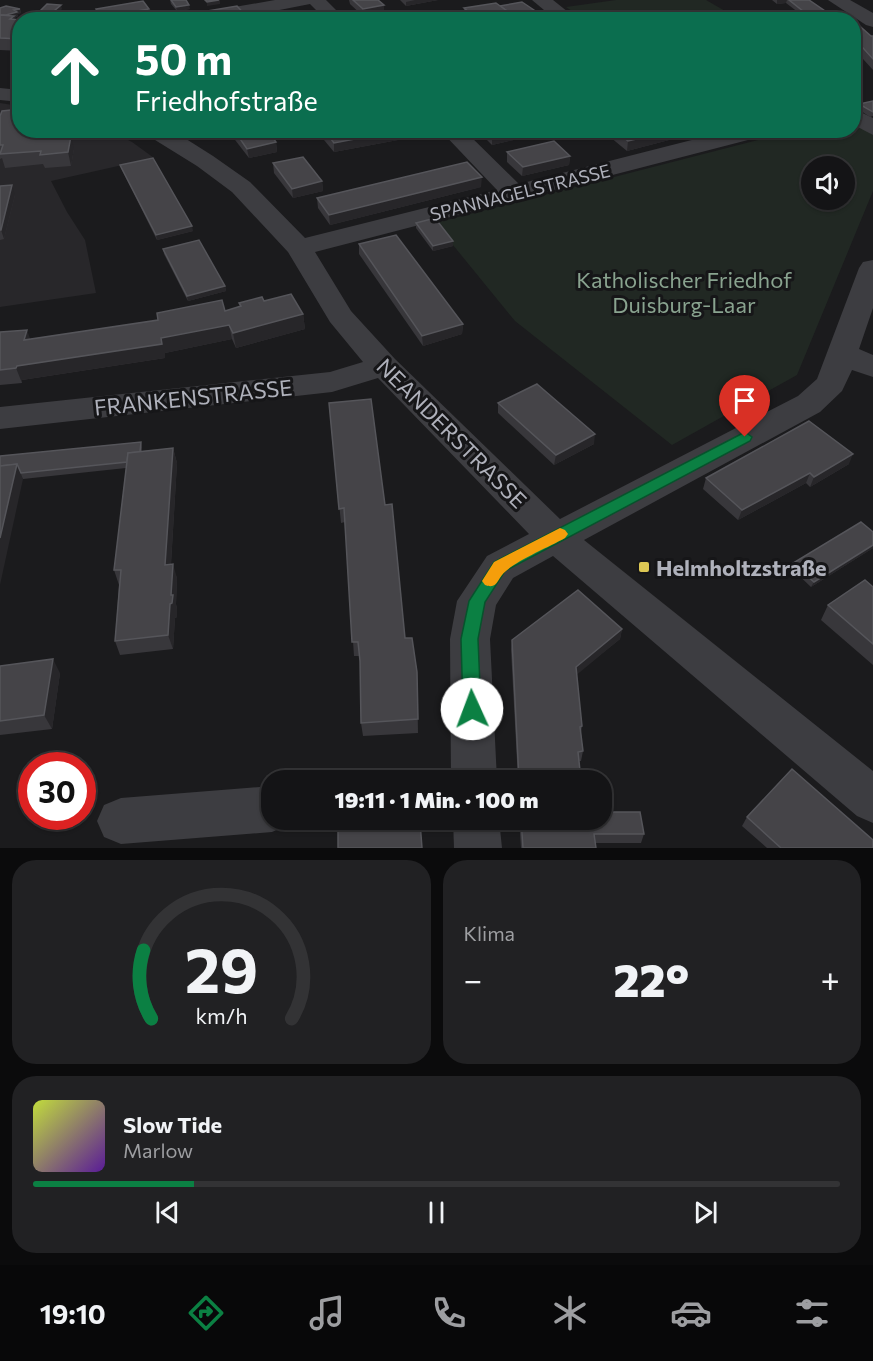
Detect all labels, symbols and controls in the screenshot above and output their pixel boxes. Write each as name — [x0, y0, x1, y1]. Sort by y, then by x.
text: 50 m — [135, 32, 232, 84]
icon: ahead — [36, 36, 114, 114]
text: Friedhofstraße — [135, 84, 318, 117]
map controls — [801, 156, 855, 210]
button: sound — [801, 156, 855, 210]
street label: SPANNAGELSTRASSE — [428, 159, 612, 225]
park label: Katholischer Friedhof Duisburg-Laar — [576, 266, 792, 318]
street label: NEANDERSTRASSE — [371, 352, 533, 514]
street label: FRANKENSTRASSE — [93, 373, 293, 421]
pin — [719, 375, 770, 437]
icon: arrive — [728, 384, 761, 417]
place label: Helmholtzstraße — [656, 554, 827, 581]
marker: Helmholtzstraße — [637, 560, 651, 574]
position arrow — [440, 677, 504, 741]
speed limit sign: 30 — [18, 752, 96, 830]
text: 19:11 · 1 Min. · 100 m — [335, 786, 539, 813]
text: Klima — [464, 921, 515, 945]
text: 29 — [184, 930, 258, 1006]
text: 22° — [614, 951, 689, 1006]
text: − — [464, 958, 482, 999]
text: + — [821, 958, 840, 999]
text: km/h — [195, 1002, 247, 1028]
text: Slow Tide — [123, 1111, 222, 1138]
text: Marlow — [123, 1138, 193, 1162]
icon: previous — [151, 1196, 184, 1229]
icon: pause — [420, 1196, 453, 1229]
icon: next — [689, 1196, 722, 1229]
icon: directions — [185, 1292, 227, 1334]
icon: music — [306, 1292, 348, 1334]
icon: phone — [428, 1292, 470, 1334]
icon: climate — [549, 1292, 591, 1334]
icon: car — [670, 1292, 712, 1334]
icon: filters — [791, 1292, 833, 1334]
text: 19:10 — [40, 1297, 106, 1330]

